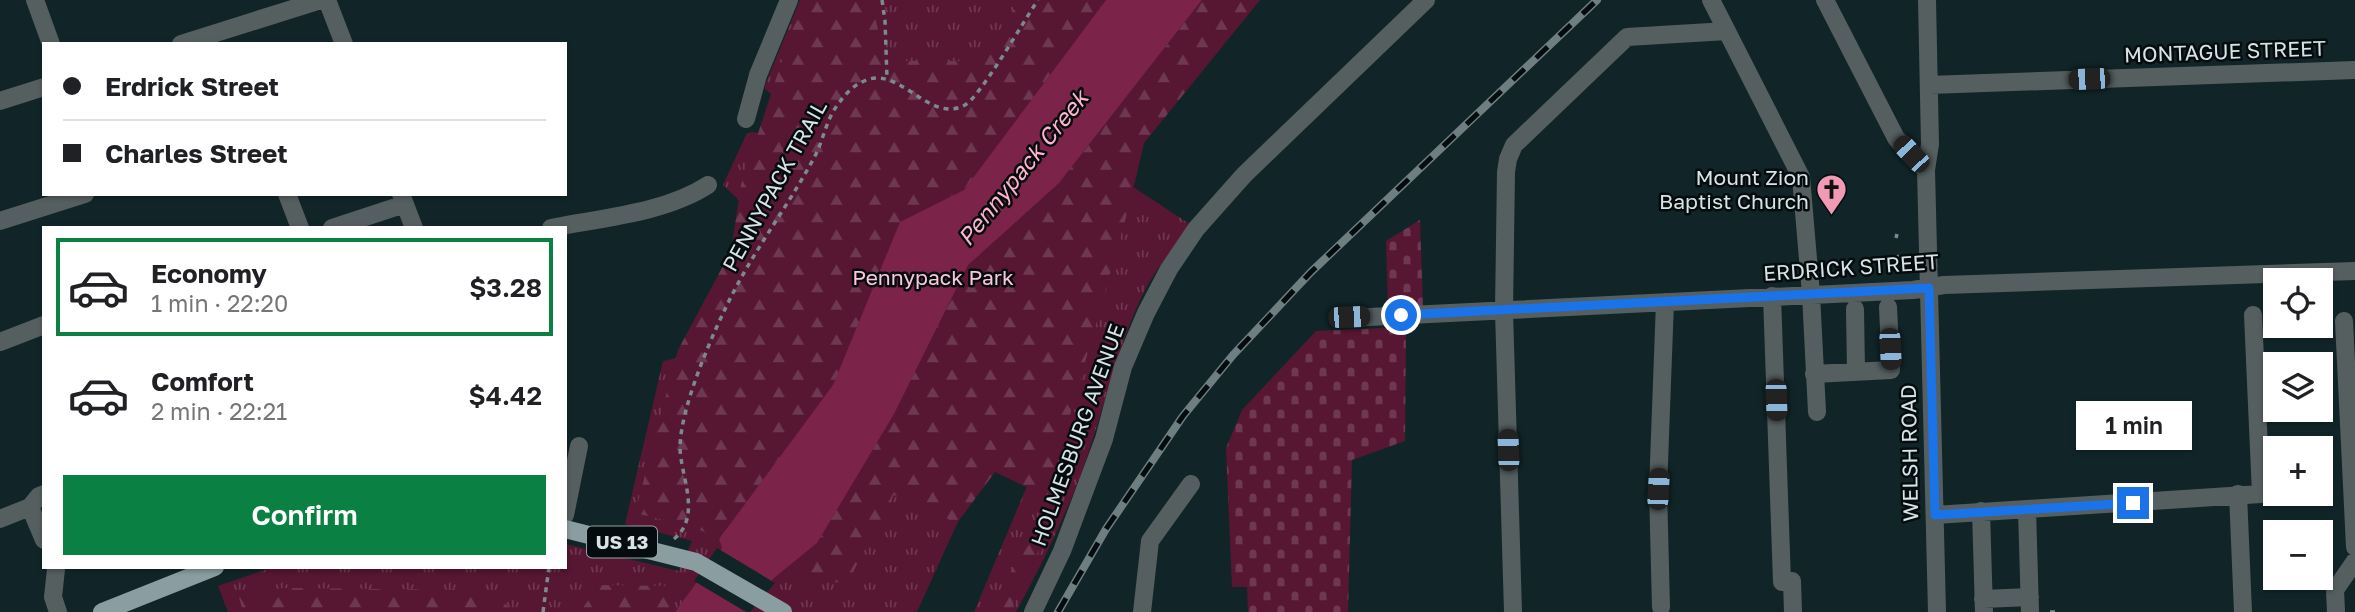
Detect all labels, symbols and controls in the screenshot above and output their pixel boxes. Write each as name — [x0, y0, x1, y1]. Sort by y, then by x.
street label: MONTAGUE STREET — [2124, 34, 2326, 68]
car — [2068, 68, 2111, 90]
text: Erdrick Street — [105, 71, 279, 102]
water label: Pennypack Creek — [951, 83, 1095, 251]
street label: PENNYPACK TRAIL — [716, 95, 832, 276]
car — [1889, 131, 1934, 177]
text: Charles Street — [105, 138, 288, 169]
place label: Mount Zion Baptist Church — [1659, 164, 1809, 214]
church icon: Mount Zion Baptist Church — [1815, 173, 1849, 217]
street label: ERDRICK STREET — [1762, 248, 1940, 286]
icon: car — [67, 256, 130, 319]
text: Economy — [151, 258, 267, 289]
park label: Pennypack Park — [852, 264, 1014, 290]
map controls — [2263, 268, 2333, 590]
button: locate — [2263, 268, 2333, 338]
text: $3.28 — [469, 272, 542, 303]
text: 1 min · 22:20 — [151, 289, 288, 317]
route start — [1385, 299, 1417, 331]
car — [1328, 306, 1371, 328]
street label: HOLMESBURG AVENUE — [1025, 320, 1129, 549]
car — [1879, 327, 1902, 371]
button: layers — [2263, 352, 2333, 422]
icon: car — [67, 364, 130, 427]
text: Comfort — [151, 366, 254, 397]
car — [1765, 379, 1788, 421]
text: $4.42 — [469, 380, 542, 411]
street label: WELSH ROAD — [1895, 384, 1923, 522]
text: 2 min · 22:21 — [151, 397, 287, 425]
callout: 1 min — [2075, 402, 2191, 450]
text: 1 min — [2105, 411, 2163, 439]
car — [1497, 429, 1520, 471]
button: + — [2263, 436, 2333, 506]
car — [1647, 467, 1670, 511]
button: Confirm — [63, 475, 546, 555]
route end — [2117, 487, 2149, 519]
button: − — [2263, 520, 2333, 590]
road number: US 13 — [587, 526, 657, 558]

